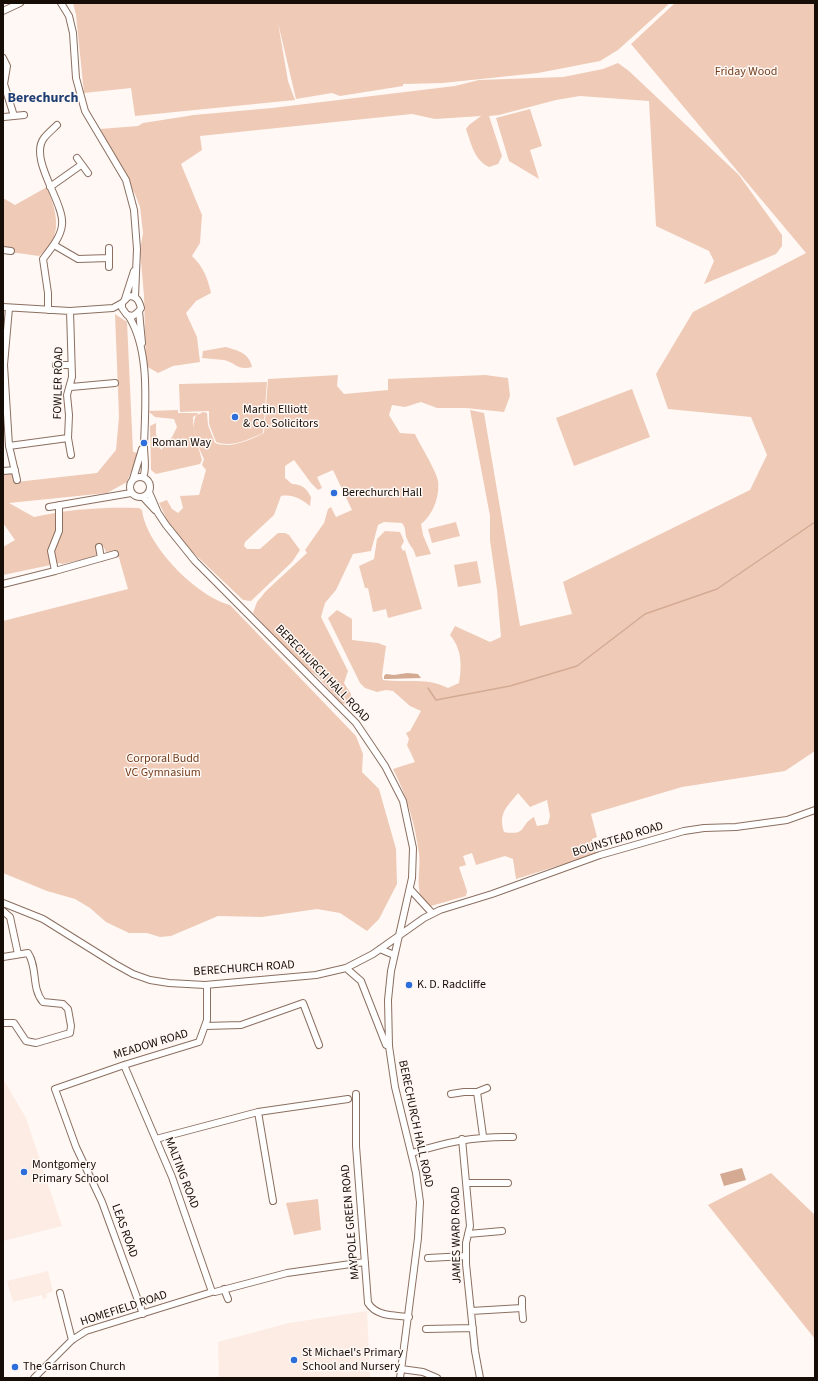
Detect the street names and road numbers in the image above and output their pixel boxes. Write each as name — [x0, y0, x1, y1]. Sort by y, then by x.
street label: FOWLER ROAD — [51, 346, 67, 420]
street label: BERECHURCH HALL ROAD — [272, 622, 372, 726]
street label: BOUNSTEAD ROAD — [571, 819, 665, 861]
street label: BERECHURCH ROAD — [193, 958, 295, 980]
street label: MEADOW ROAD — [112, 1027, 190, 1063]
street label: BERECHURCH HALL ROAD — [394, 1059, 436, 1189]
street label: MALTING ROAD — [161, 1135, 201, 1211]
street label: MAYPOLE GREEN ROAD — [339, 1164, 363, 1280]
street label: JAMES WARD ROAD — [449, 1186, 465, 1284]
street label: LEAS ROAD — [108, 1202, 140, 1260]
street label: HOMEFIELD ROAD — [79, 1288, 169, 1330]

